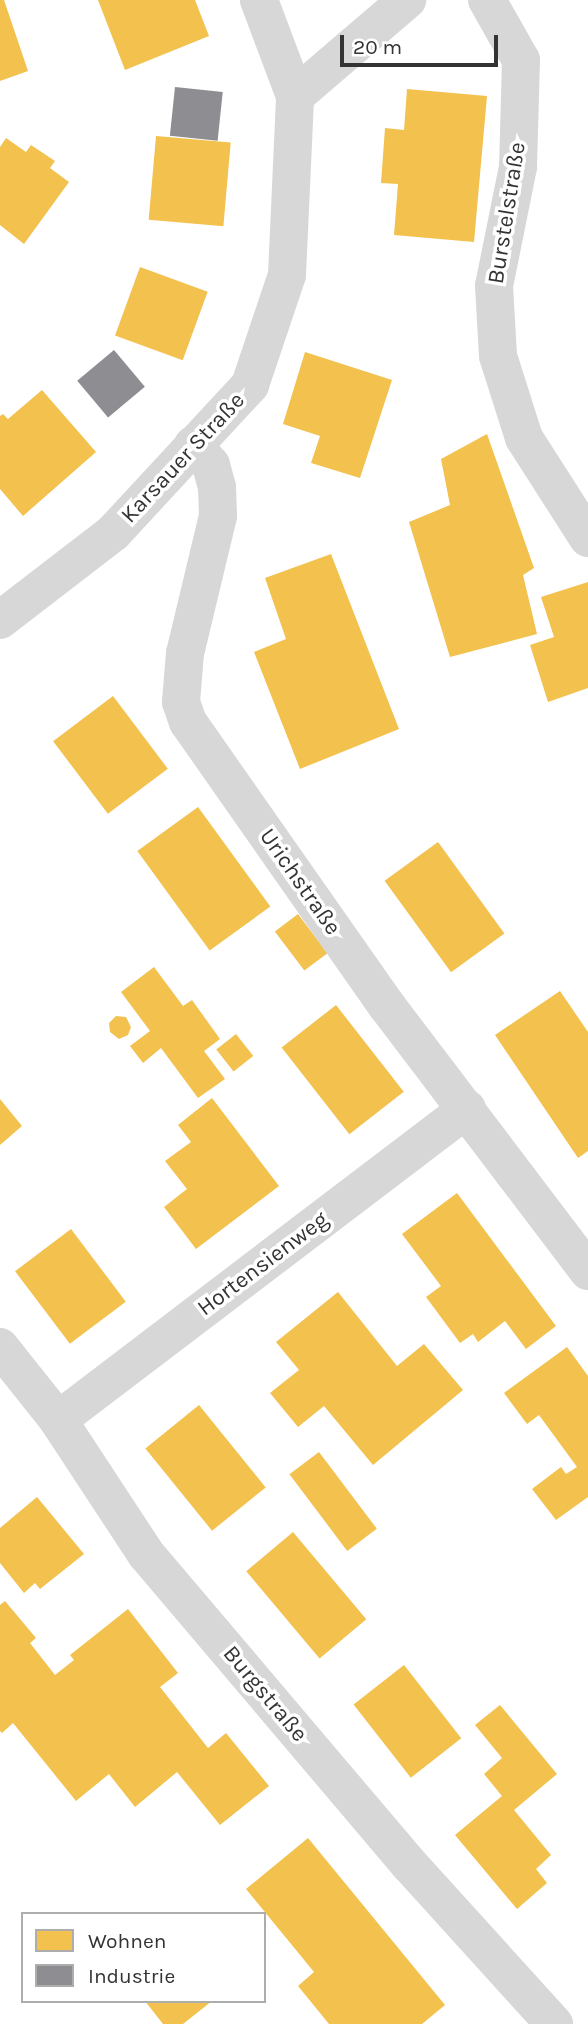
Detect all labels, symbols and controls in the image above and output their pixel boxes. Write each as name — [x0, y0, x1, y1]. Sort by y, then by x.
scale bar — [343, 21, 500, 65]
text: 20 m — [353, 35, 402, 59]
street label: Burstelstraße — [482, 140, 532, 286]
street label: Karsauer Straße — [115, 387, 251, 529]
street label: Urichstraße — [253, 823, 347, 941]
street label: Hortensienweg — [192, 1206, 334, 1322]
street label: Burgstraße — [217, 1640, 313, 1748]
legend — [21, 1912, 266, 2003]
text: Wohnen — [88, 1929, 166, 1953]
text: Industrie — [88, 1964, 175, 1988]

